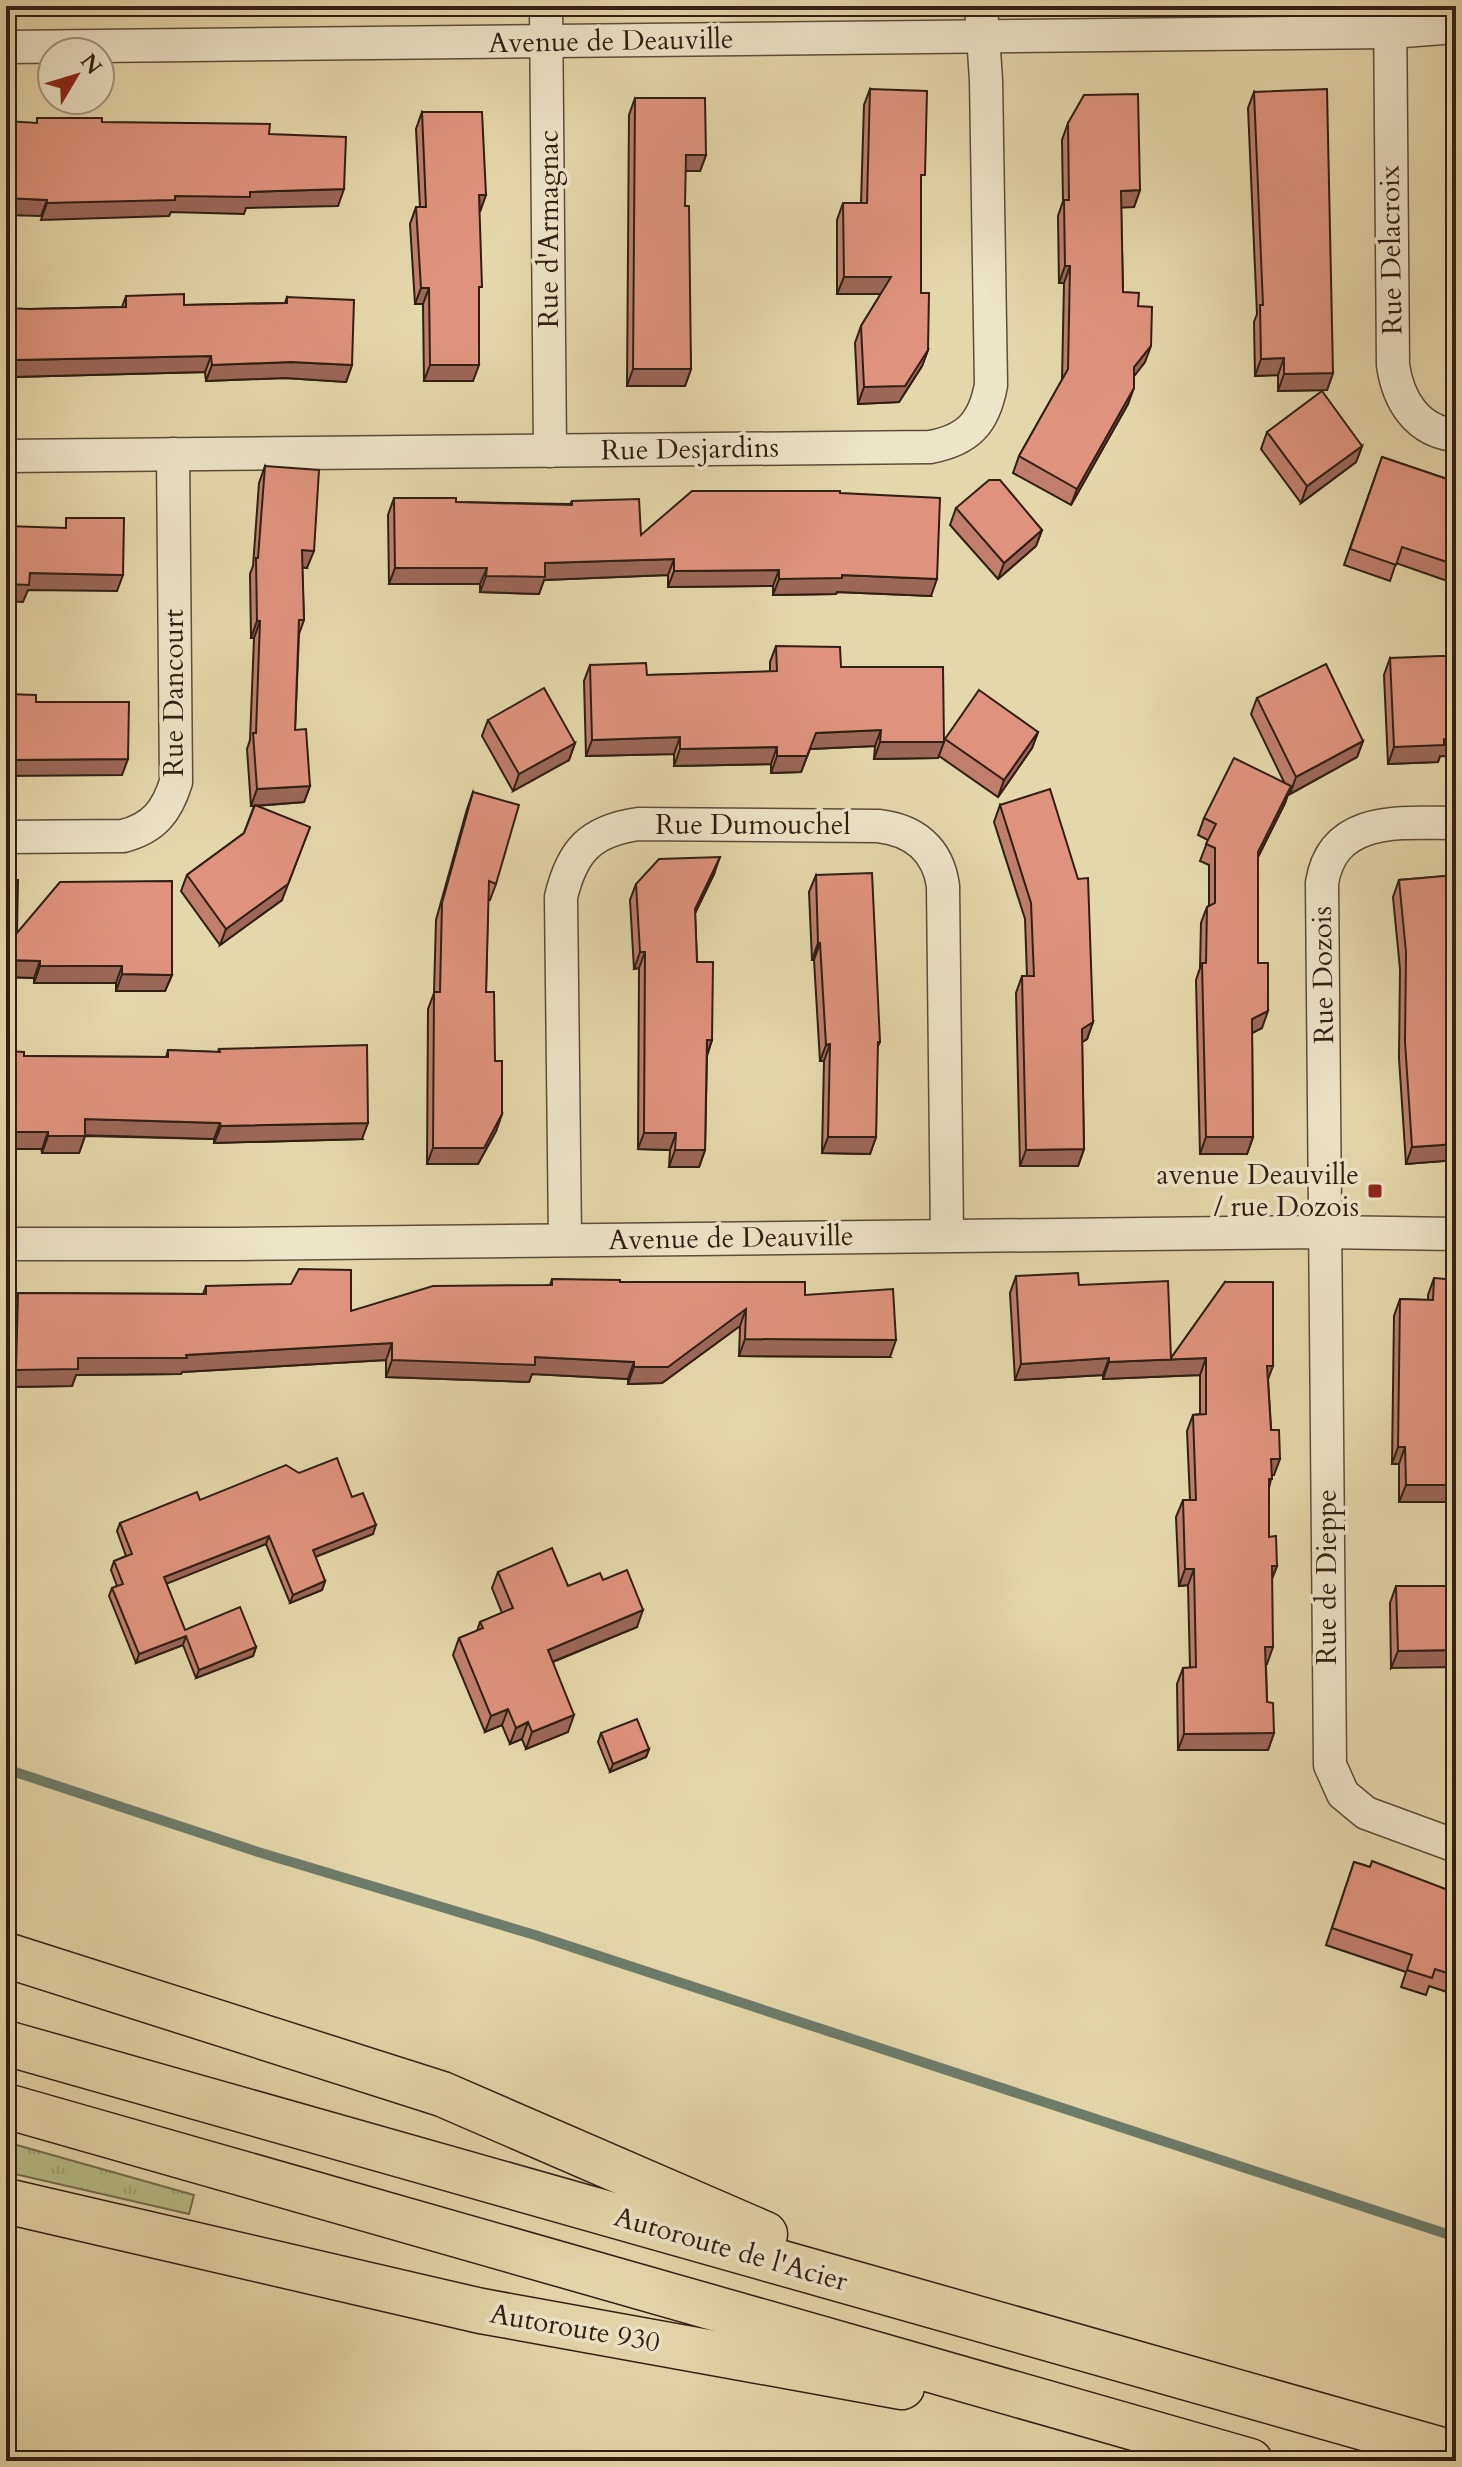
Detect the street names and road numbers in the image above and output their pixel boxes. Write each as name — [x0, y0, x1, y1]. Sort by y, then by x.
street label: Avenue de Deauville — [488, 20, 734, 62]
street label: Rue d'Armagnac — [530, 130, 568, 328]
street label: Rue Delacroix — [1371, 165, 1411, 335]
street label: Rue Desjardins — [601, 428, 779, 470]
street label: Rue Dancourt — [155, 609, 193, 777]
street label: Rue Dumouchel — [655, 806, 851, 844]
street label: Rue Dozois — [1303, 906, 1343, 1044]
street label: Avenue de Deauville — [608, 1217, 854, 1259]
street label: Rue de Dieppe — [1308, 1489, 1346, 1665]
street label: Autoroute de l'Acier — [610, 2197, 853, 2301]
street label: Autoroute 930 — [487, 2294, 663, 2362]

